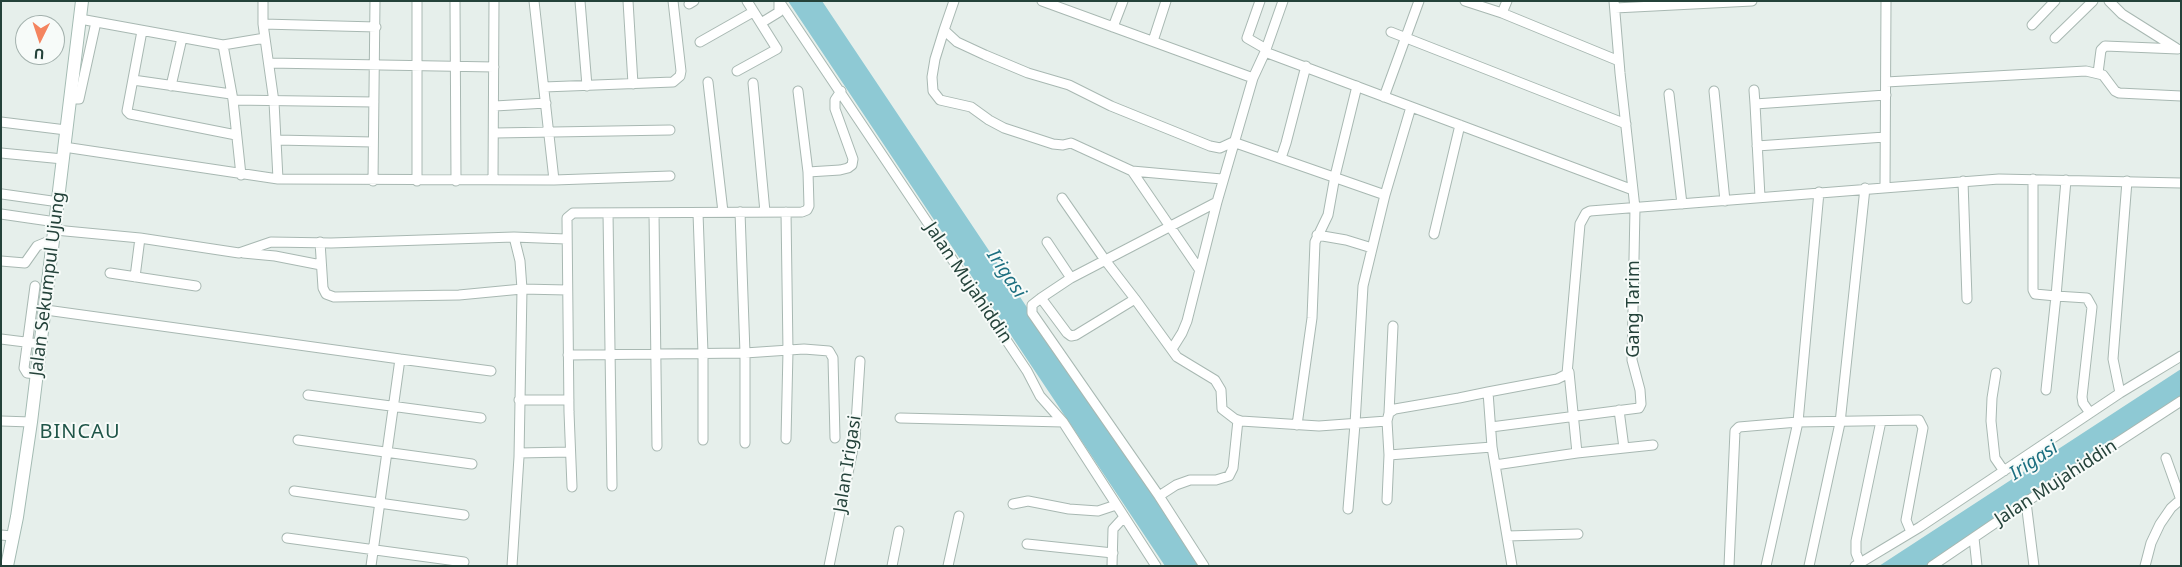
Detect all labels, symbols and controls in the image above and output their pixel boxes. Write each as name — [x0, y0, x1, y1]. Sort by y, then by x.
north arrow — [15, 15, 65, 65]
text: U — [33, 45, 45, 64]
street label: Jalan Sekumpul Ujung — [26, 190, 70, 378]
street label: Jalan Mujahiddin — [920, 218, 1016, 348]
water label: Irigasi — [982, 245, 1030, 303]
street label: Gang Tarim — [1623, 260, 1645, 358]
street label: Jalan Irigasi — [830, 414, 866, 514]
district label: BINCAU — [39, 420, 121, 444]
street label: Jalan Mujahiddin — [1991, 435, 2121, 531]
water label: Irigasi — [2005, 437, 2063, 485]

